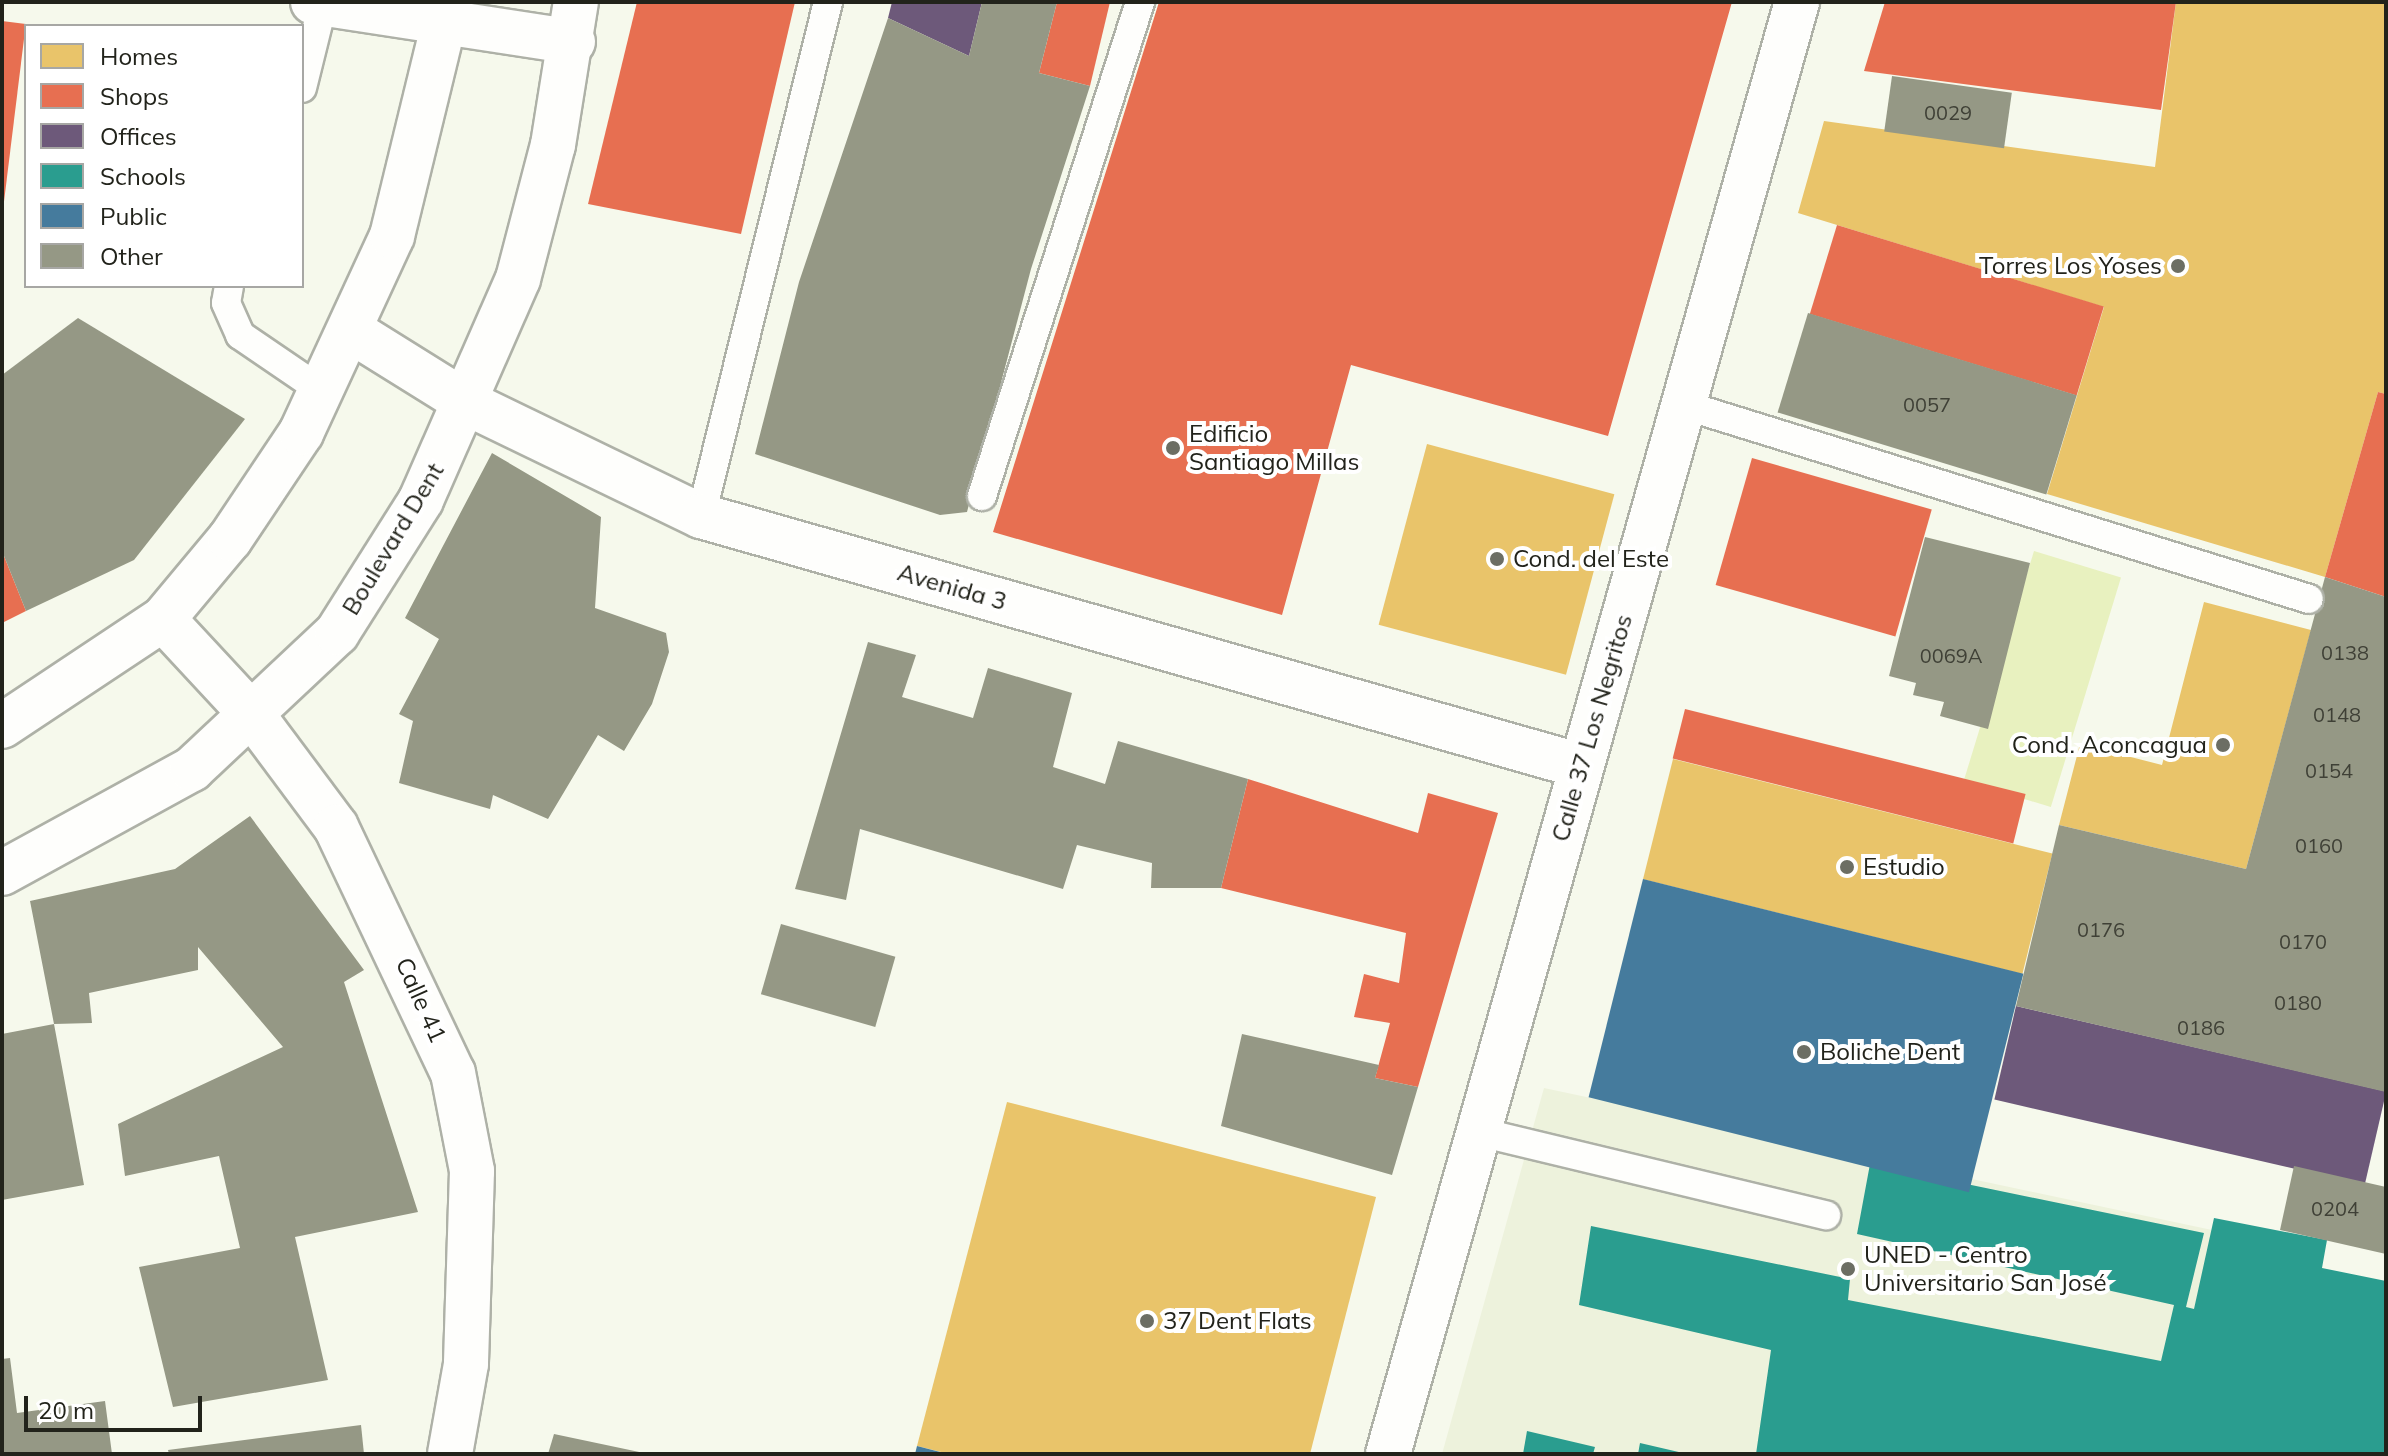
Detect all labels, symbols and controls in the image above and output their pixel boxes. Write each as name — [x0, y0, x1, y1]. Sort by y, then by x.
legend — [24, 24, 304, 288]
text: Homes — [100, 41, 178, 71]
text: Shops — [100, 81, 169, 111]
house number: 0029 — [1924, 100, 1972, 124]
text: Offices — [100, 121, 177, 151]
text: Schools — [100, 161, 186, 191]
text: Public — [100, 201, 167, 231]
text: Other — [100, 241, 163, 271]
place label: Torres Los Yoses — [1979, 252, 2162, 280]
marker: Torres Los Yoses — [2169, 257, 2187, 275]
house number: 0057 — [1903, 392, 1951, 416]
place label: Edificio Santiago Millas — [1189, 420, 1359, 476]
marker: Edificio Santiago Millas — [1164, 439, 1182, 457]
street label: Boulevard Dent — [336, 458, 450, 620]
place label: Cond. del Este — [1513, 545, 1669, 573]
marker: Cond. del Este — [1488, 550, 1506, 568]
street label: Avenida 3 — [894, 558, 1010, 616]
street label: Calle 37 Los Negritos — [1546, 611, 1638, 845]
house number: 0138 — [2321, 640, 2369, 664]
house number: 0069A — [1920, 643, 1982, 667]
house number: 0148 — [2313, 702, 2361, 726]
place label: Cond. Aconcagua — [2012, 731, 2207, 759]
marker: Cond. Aconcagua — [2214, 736, 2232, 754]
house number: 0154 — [2305, 758, 2353, 782]
house number: 0160 — [2295, 833, 2343, 857]
place label: Estudio — [1863, 853, 1945, 881]
marker: Estudio — [1838, 858, 1856, 876]
house number: 0176 — [2077, 917, 2125, 941]
house number: 0170 — [2279, 929, 2327, 953]
street label: Calle 41 — [390, 953, 452, 1047]
house number: 0180 — [2274, 990, 2322, 1014]
house number: 0186 — [2177, 1015, 2225, 1039]
place label: Boliche Dent — [1820, 1038, 1960, 1066]
marker: Boliche Dent — [1795, 1043, 1813, 1061]
house number: 0204 — [2311, 1196, 2359, 1220]
place label: UNED - Centro Universitario San José — [1864, 1241, 2107, 1297]
marker: UNED - Centro Universitario San José — [1839, 1260, 1857, 1278]
place label: 37 Dent Flats — [1163, 1307, 1312, 1335]
marker: 37 Dent Flats — [1138, 1312, 1156, 1330]
scale bar — [28, 1380, 206, 1430]
text: 20 m — [38, 1395, 94, 1425]

